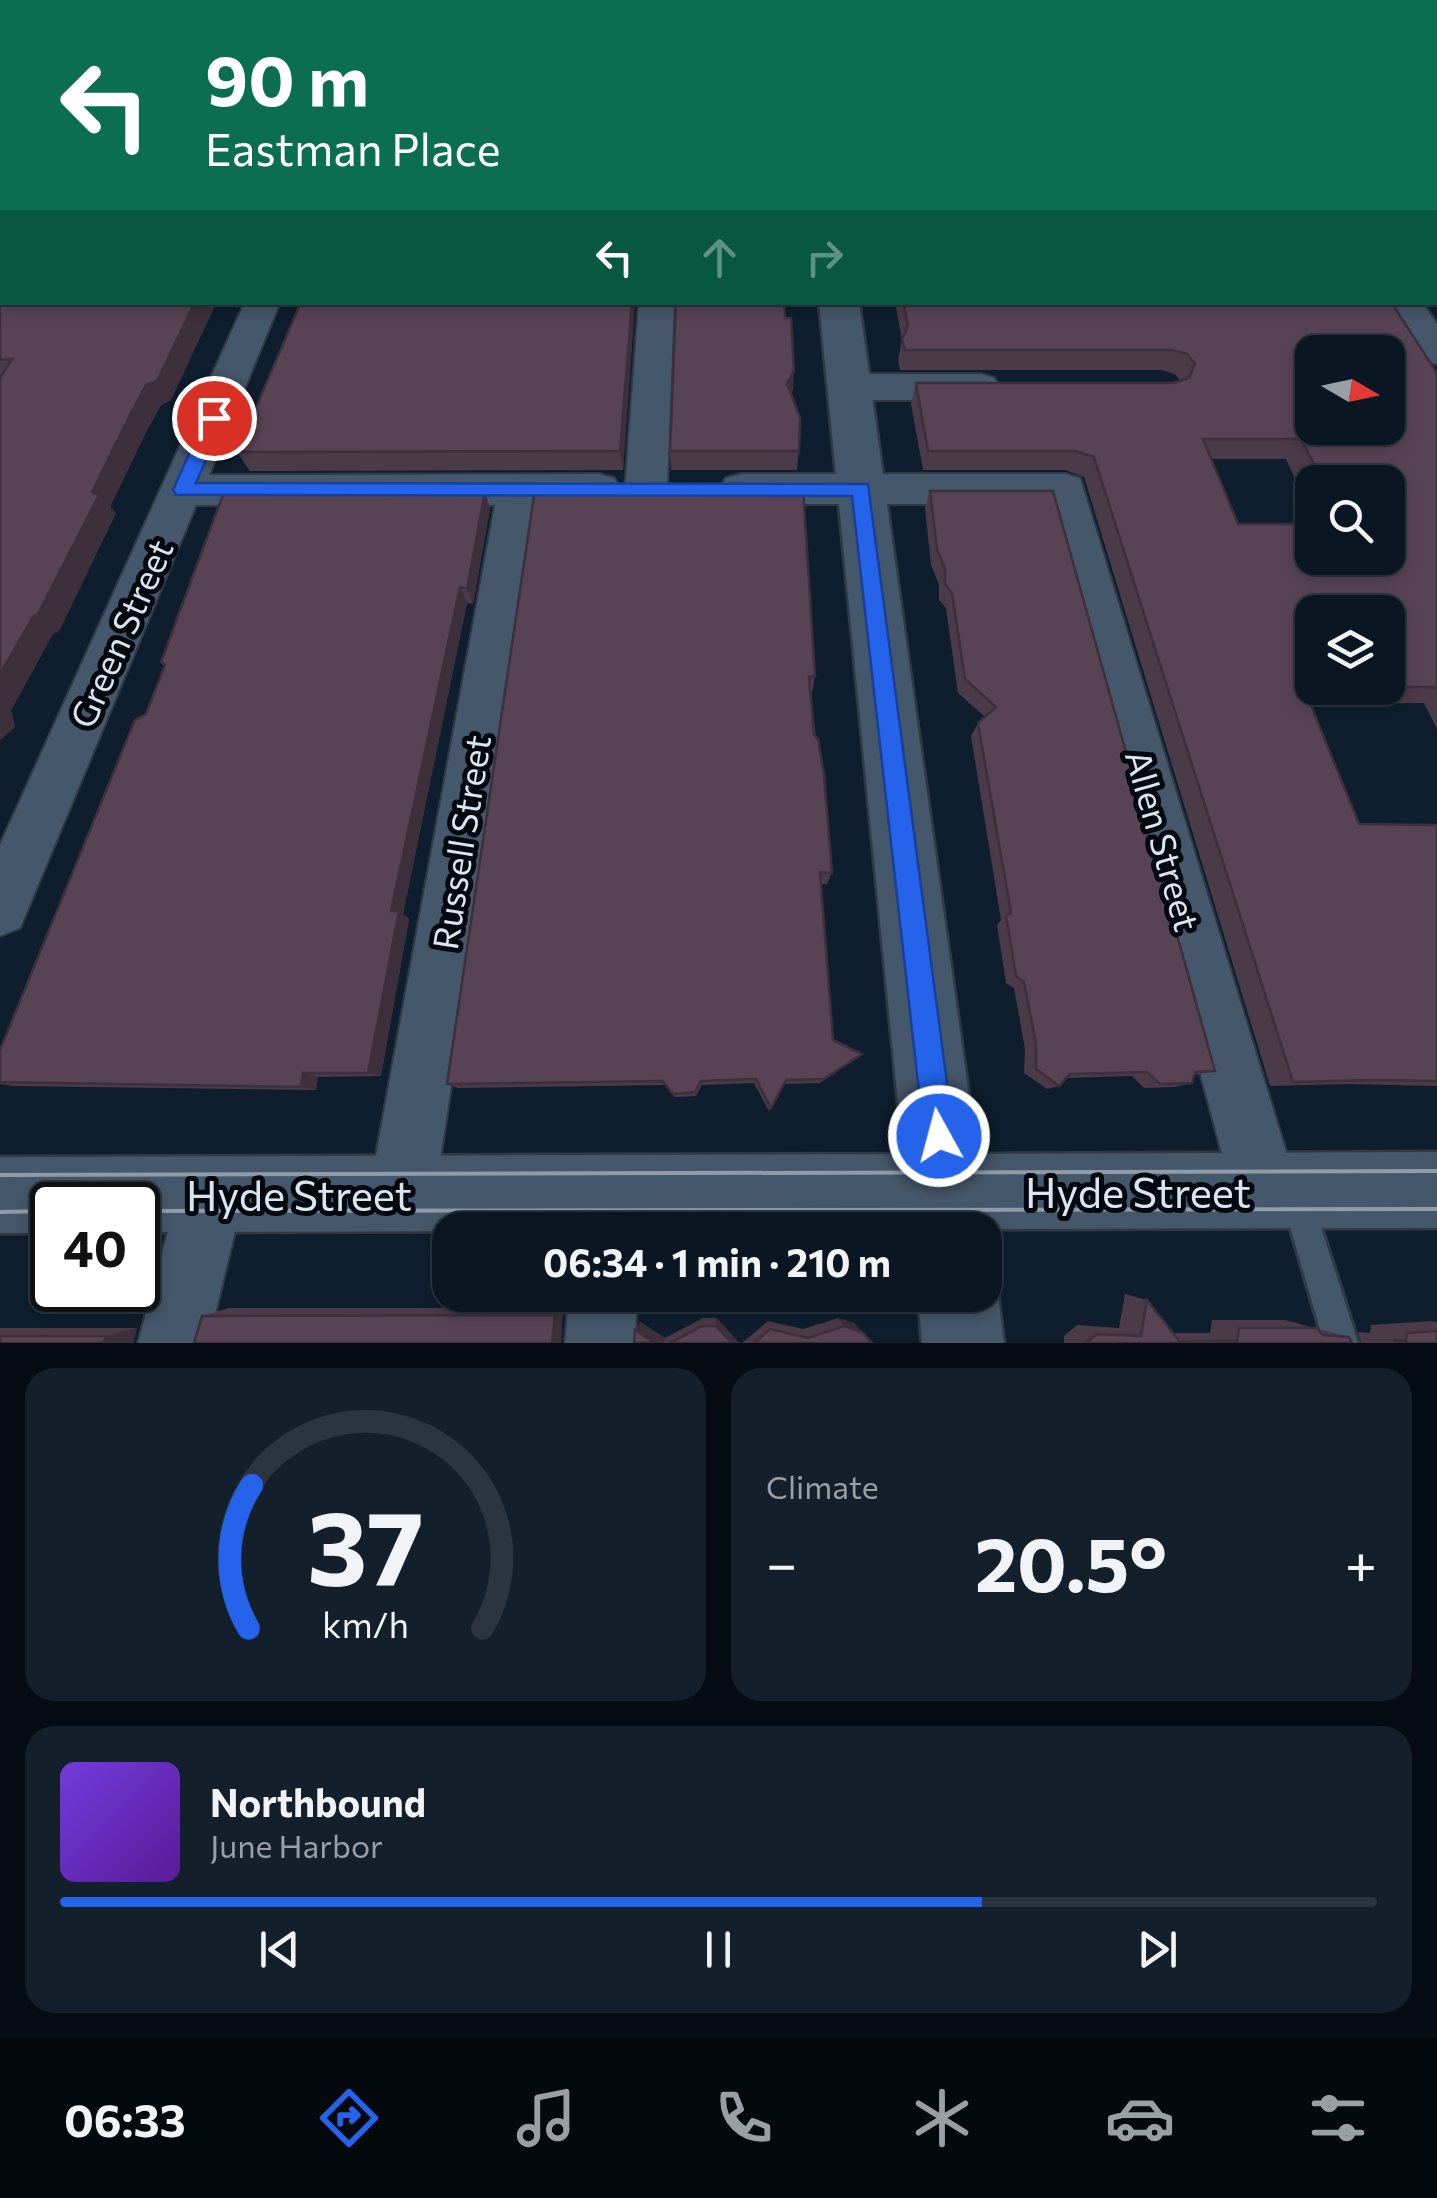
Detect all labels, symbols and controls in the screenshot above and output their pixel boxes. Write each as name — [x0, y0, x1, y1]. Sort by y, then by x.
text: 90 m — [205, 35, 369, 120]
icon: left — [40, 40, 170, 170]
text: Eastman Place — [205, 120, 500, 175]
icon: left — [587, 230, 642, 285]
icon: ahead — [692, 230, 747, 285]
icon: right — [797, 230, 852, 285]
north arrow — [1295, 335, 1405, 445]
map controls — [1295, 335, 1405, 705]
pin — [172, 376, 257, 461]
icon: arrive — [187, 391, 242, 446]
button: search — [1295, 465, 1405, 575]
street label: Green Street — [59, 532, 181, 734]
button: layers — [1295, 595, 1405, 705]
street label: Russell Street — [422, 732, 498, 952]
street label: Allen Street — [1118, 745, 1210, 935]
position arrow — [887, 1084, 991, 1188]
street label: Hyde Street — [1025, 1165, 1251, 1217]
street label: Hyde Street — [186, 1168, 412, 1220]
speed limit sign: 40 — [30, 1182, 160, 1312]
text: 06:34 · 1 min · 210 m — [543, 1238, 891, 1285]
text: Climate — [766, 1466, 879, 1506]
text: 37 — [307, 1480, 424, 1607]
text: 20.5° — [975, 1516, 1167, 1607]
text: − — [766, 1528, 797, 1595]
text: + — [1345, 1528, 1377, 1595]
text: km/h — [322, 1602, 409, 1645]
text: Northbound — [210, 1778, 426, 1825]
text: June Harbor — [210, 1825, 383, 1865]
icon: previous — [252, 1922, 307, 1977]
icon: pause — [691, 1922, 746, 1977]
icon: next — [1130, 1922, 1185, 1977]
icon: directions — [314, 2083, 384, 2153]
icon: music — [511, 2083, 581, 2153]
icon: phone — [709, 2083, 779, 2153]
icon: climate — [907, 2083, 977, 2153]
icon: car — [1105, 2083, 1175, 2153]
icon: filters — [1303, 2083, 1373, 2153]
text: 06:33 — [64, 2091, 186, 2146]

